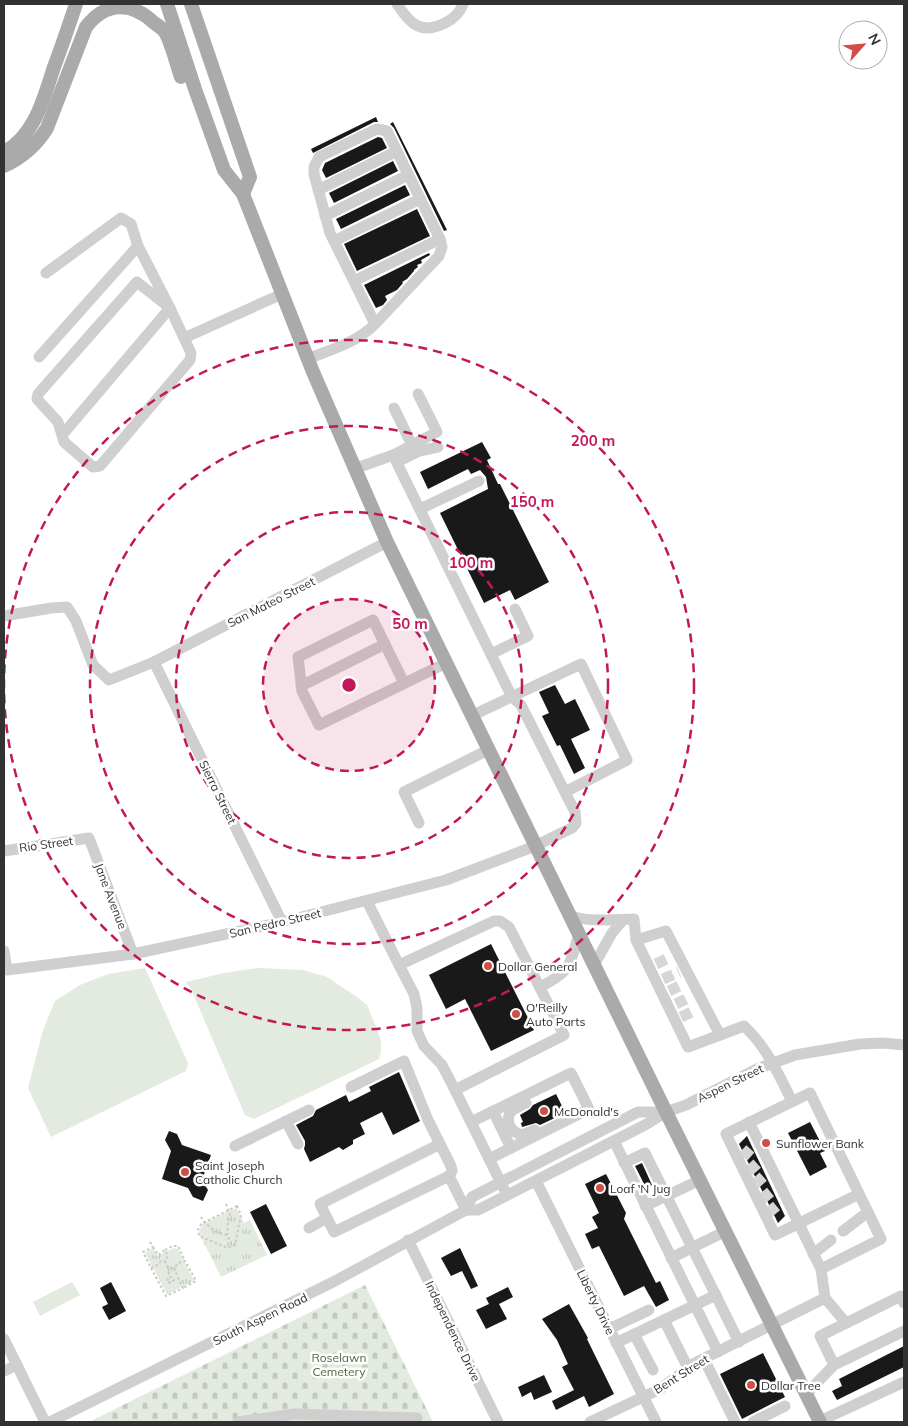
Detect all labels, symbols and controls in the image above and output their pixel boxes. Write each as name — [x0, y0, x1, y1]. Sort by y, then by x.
north arrow — [838, 20, 888, 70]
text: N — [864, 30, 885, 48]
text: 200 m — [571, 431, 615, 450]
text: 150 m — [510, 492, 554, 511]
text: 100 m — [449, 553, 493, 572]
street label: San Mateo Street — [225, 573, 317, 631]
text: 50 m — [392, 614, 428, 633]
centre of rings — [340, 676, 358, 694]
street label: Sierra Street — [196, 758, 240, 826]
street label: Rio Street — [18, 833, 74, 855]
street label: Jane Avenue — [92, 861, 130, 931]
street label: San Pedro Street — [228, 905, 322, 941]
place label: Dollar General — [498, 959, 577, 974]
marker: Dollar General — [482, 960, 494, 972]
place label: O'Reilly Auto Parts — [526, 1000, 585, 1029]
marker: O'Reilly Auto Parts — [510, 1008, 522, 1020]
street label: Aspen Street — [694, 1061, 766, 1105]
place label: McDonald's — [554, 1104, 619, 1119]
marker: McDonald's — [538, 1105, 550, 1117]
place label: Sunflower Bank — [776, 1136, 865, 1151]
marker: Sunflower Bank — [760, 1137, 772, 1149]
place label: Saint Joseph Catholic Church — [195, 1158, 283, 1187]
marker: Saint Joseph Catholic Church — [179, 1166, 191, 1178]
place label: Loaf 'N Jug — [610, 1181, 671, 1196]
marker: Loaf 'N Jug — [594, 1182, 606, 1194]
street label: Liberty Drive — [574, 1267, 618, 1337]
street label: Independence Drive — [422, 1278, 484, 1384]
street label: South Aspen Road — [210, 1290, 310, 1348]
park label: Roselawn Cemetery — [312, 1350, 366, 1379]
street label: Bent Street — [651, 1351, 711, 1397]
place label: Dollar Tree — [761, 1378, 821, 1393]
marker: Dollar Tree — [745, 1379, 757, 1391]

